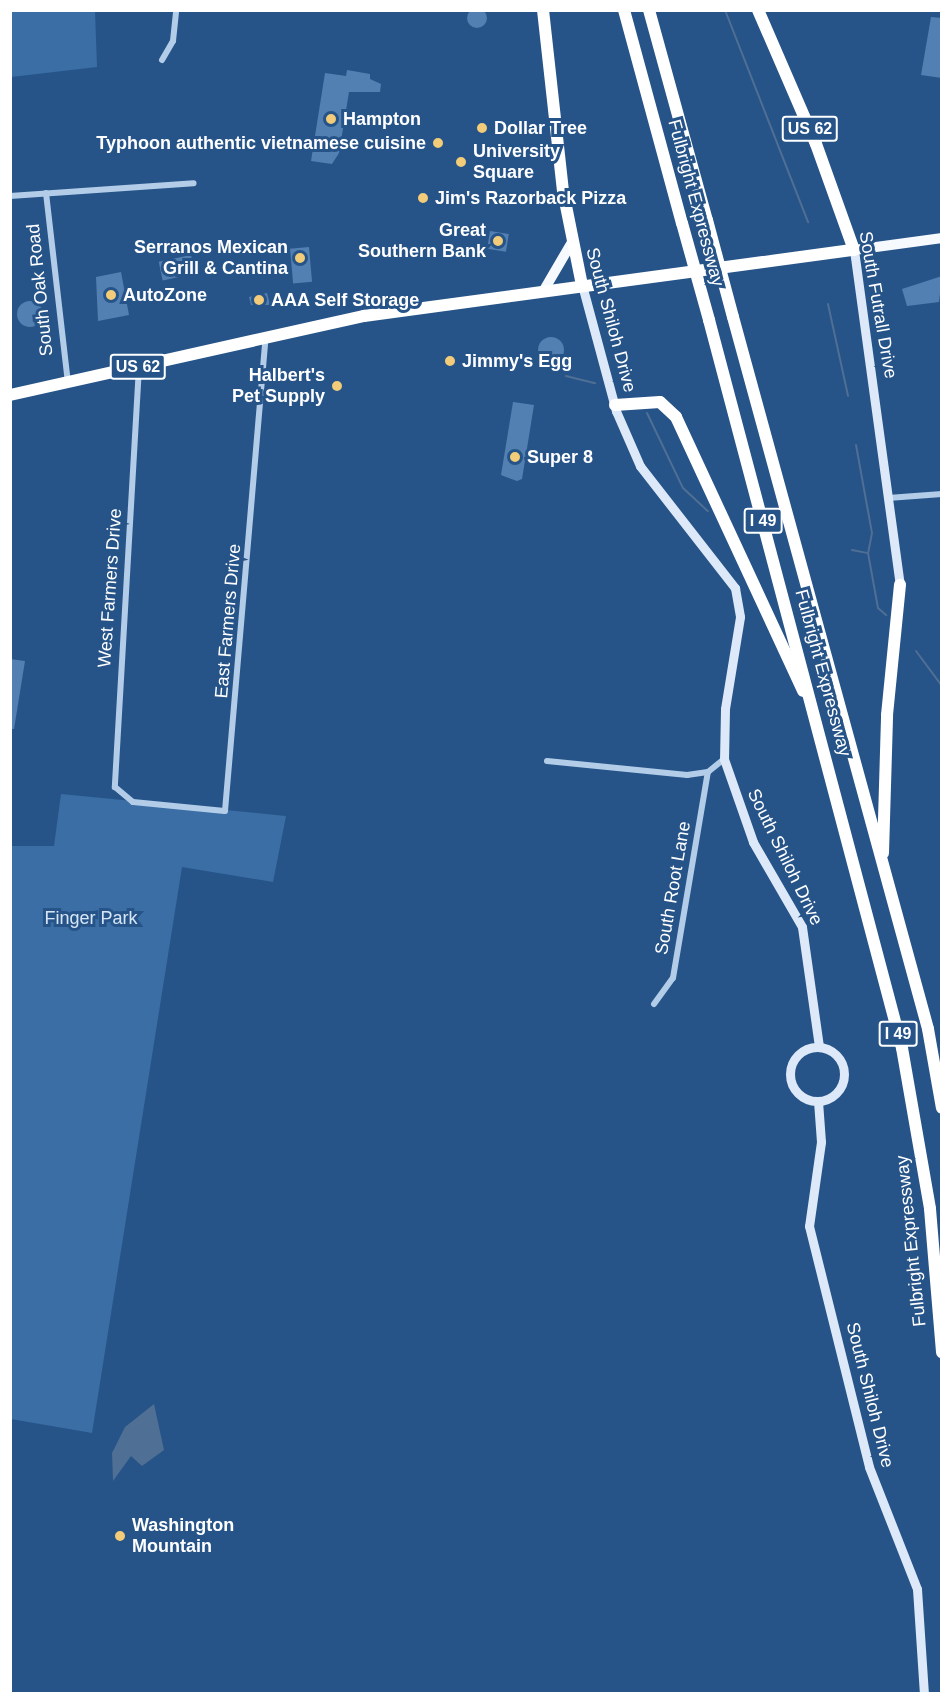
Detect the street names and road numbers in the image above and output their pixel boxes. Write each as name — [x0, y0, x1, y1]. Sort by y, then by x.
road number: US 62 — [782, 116, 838, 142]
street label: Fulbright Expressway — [663, 117, 729, 289]
street label: South Oak Road — [22, 223, 58, 357]
street label: South Futrall Drive — [854, 230, 902, 380]
street label: South Shiloh Drive — [581, 245, 641, 395]
road number: US 62 — [110, 354, 166, 380]
street label: West Farmers Drive — [94, 508, 126, 668]
road number: I 49 — [744, 508, 783, 534]
street label: East Farmers Drive — [210, 543, 246, 699]
street label: Fulbright Expressway — [790, 587, 856, 759]
street label: South Shiloh Drive — [743, 785, 827, 929]
street label: South Root Lane — [651, 820, 695, 956]
road number: I 49 — [878, 1021, 918, 1047]
street label: Fulbright Expressway — [891, 1154, 931, 1328]
street label: South Shiloh Drive — [841, 1320, 899, 1470]

